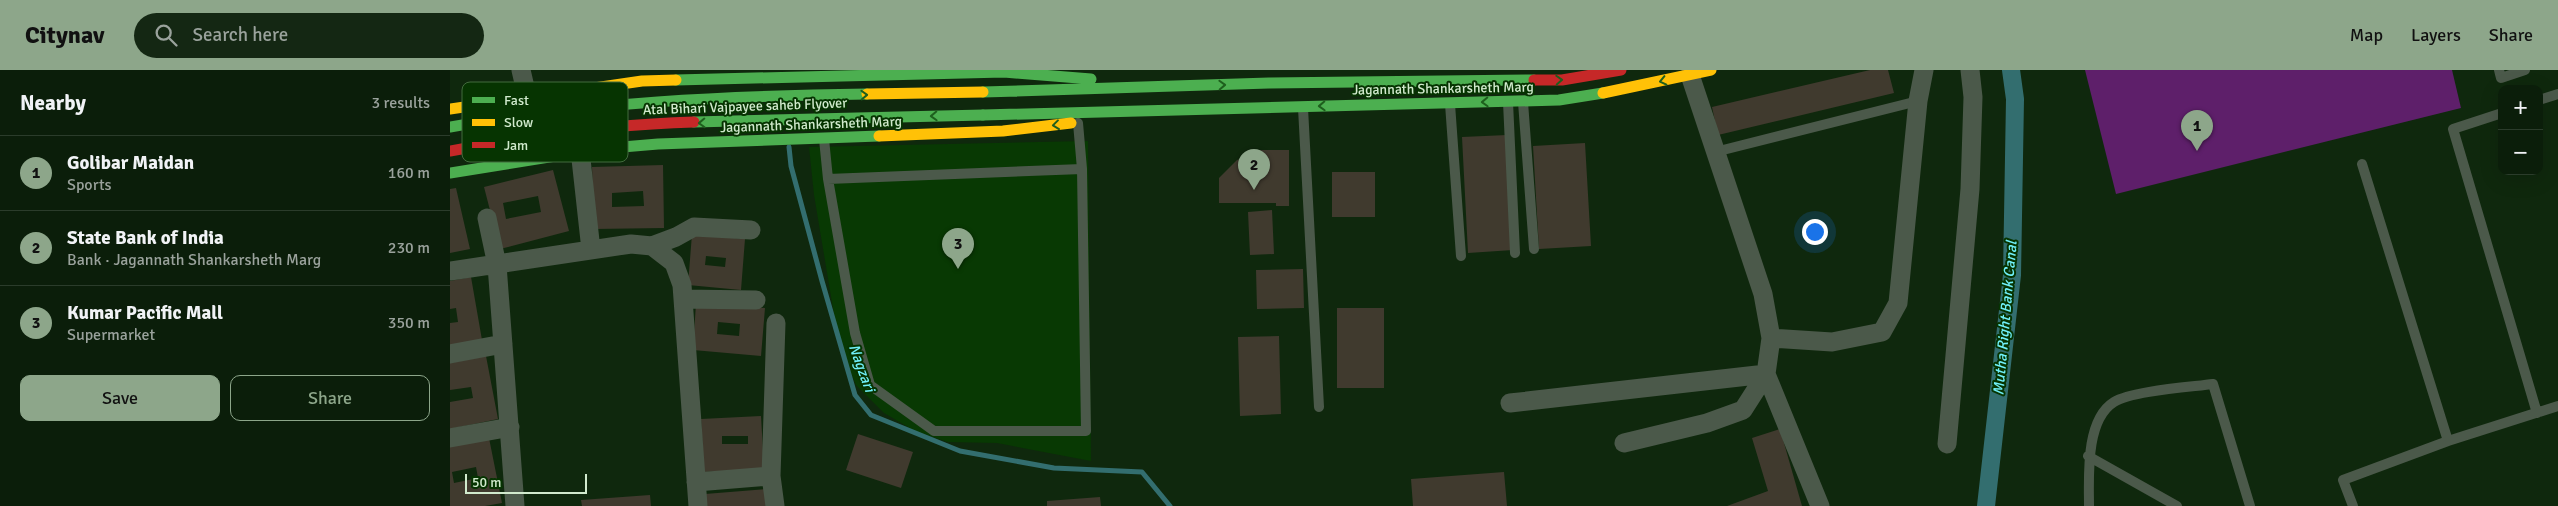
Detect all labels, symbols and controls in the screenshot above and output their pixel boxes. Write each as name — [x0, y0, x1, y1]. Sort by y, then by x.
search box — [134, 13, 484, 58]
text: Citynav — [25, 20, 104, 50]
icon: search — [152, 21, 180, 49]
text: Search here — [192, 23, 288, 47]
text: Map — [2350, 24, 2383, 46]
text: Layers — [2411, 24, 2461, 46]
text: Share — [2489, 24, 2533, 46]
one-way arrow — [1555, 74, 1563, 85]
one-way arrow — [1659, 76, 1668, 86]
street label: Jagannath Shankarsheth Marg — [1352, 78, 1534, 99]
one-way arrow — [1218, 80, 1226, 90]
legend — [462, 82, 628, 162]
map controls — [2498, 85, 2543, 175]
button: + — [2498, 85, 2543, 130]
text: Nearby — [20, 90, 86, 116]
one-way arrow — [860, 90, 868, 100]
text: Fast — [504, 92, 529, 109]
text: 3 results — [371, 93, 430, 113]
street label: Atal Bihari Vajpayee saheb Flyover — [643, 94, 848, 119]
one-way arrow — [1481, 96, 1489, 107]
one-way arrow — [1318, 101, 1326, 111]
pin: 1 — [2181, 110, 2213, 151]
one-way arrow — [930, 111, 938, 121]
street label: Jagannath Shankarsheth Marg — [720, 113, 902, 136]
text: Slow — [504, 114, 533, 131]
one-way arrow — [698, 117, 706, 128]
one-way arrow — [1052, 119, 1060, 130]
button: − — [2498, 130, 2543, 175]
text: Jam — [504, 137, 528, 154]
pin: 2 — [1238, 149, 1270, 190]
text: Golibar Maidan — [67, 151, 194, 175]
text: 1 — [32, 163, 40, 183]
text: 160 m — [388, 163, 430, 183]
text: Sports — [67, 175, 112, 195]
your location — [1802, 219, 1828, 245]
text: State Bank of India — [67, 226, 224, 250]
pin: 3 — [942, 228, 974, 269]
text: 2 — [32, 238, 40, 258]
text: 230 m — [388, 238, 430, 258]
water label: Mutha Right Bank Canal — [1989, 239, 2021, 396]
text: Bank · Jagannath Shankarsheth Marg — [67, 250, 321, 270]
text: Kumar Pacific Mall — [67, 301, 223, 325]
text: 3 — [32, 313, 40, 333]
text: 350 m — [388, 313, 430, 333]
text: Supermarket — [67, 325, 155, 345]
water label: Nagzari — [845, 342, 880, 396]
button: Save — [20, 375, 220, 421]
button: Share — [230, 375, 430, 421]
scale bar — [465, 471, 588, 494]
text: 50 m — [472, 474, 501, 491]

